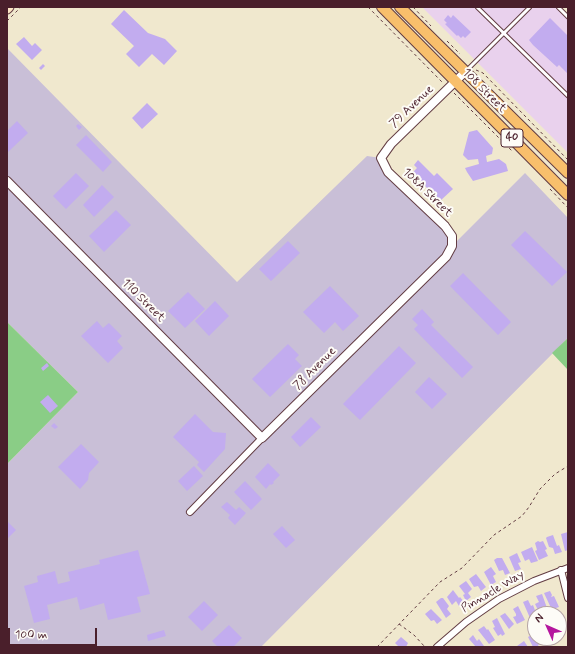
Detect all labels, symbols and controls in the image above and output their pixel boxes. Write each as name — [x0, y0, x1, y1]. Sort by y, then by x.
street label: 108 Street — [459, 66, 509, 116]
street label: 79 Avenue — [387, 83, 437, 131]
road number: 40 — [501, 129, 523, 147]
street label: 108A Street — [399, 166, 455, 220]
street label: 110 Street — [118, 276, 168, 326]
street label: 78 Avenue — [291, 345, 339, 393]
street label: Pinnacle Way — [459, 568, 527, 616]
north arrow — [527, 606, 567, 646]
text: N — [532, 611, 547, 626]
scale bar — [10, 620, 99, 646]
text: 100 m — [15, 627, 47, 643]

